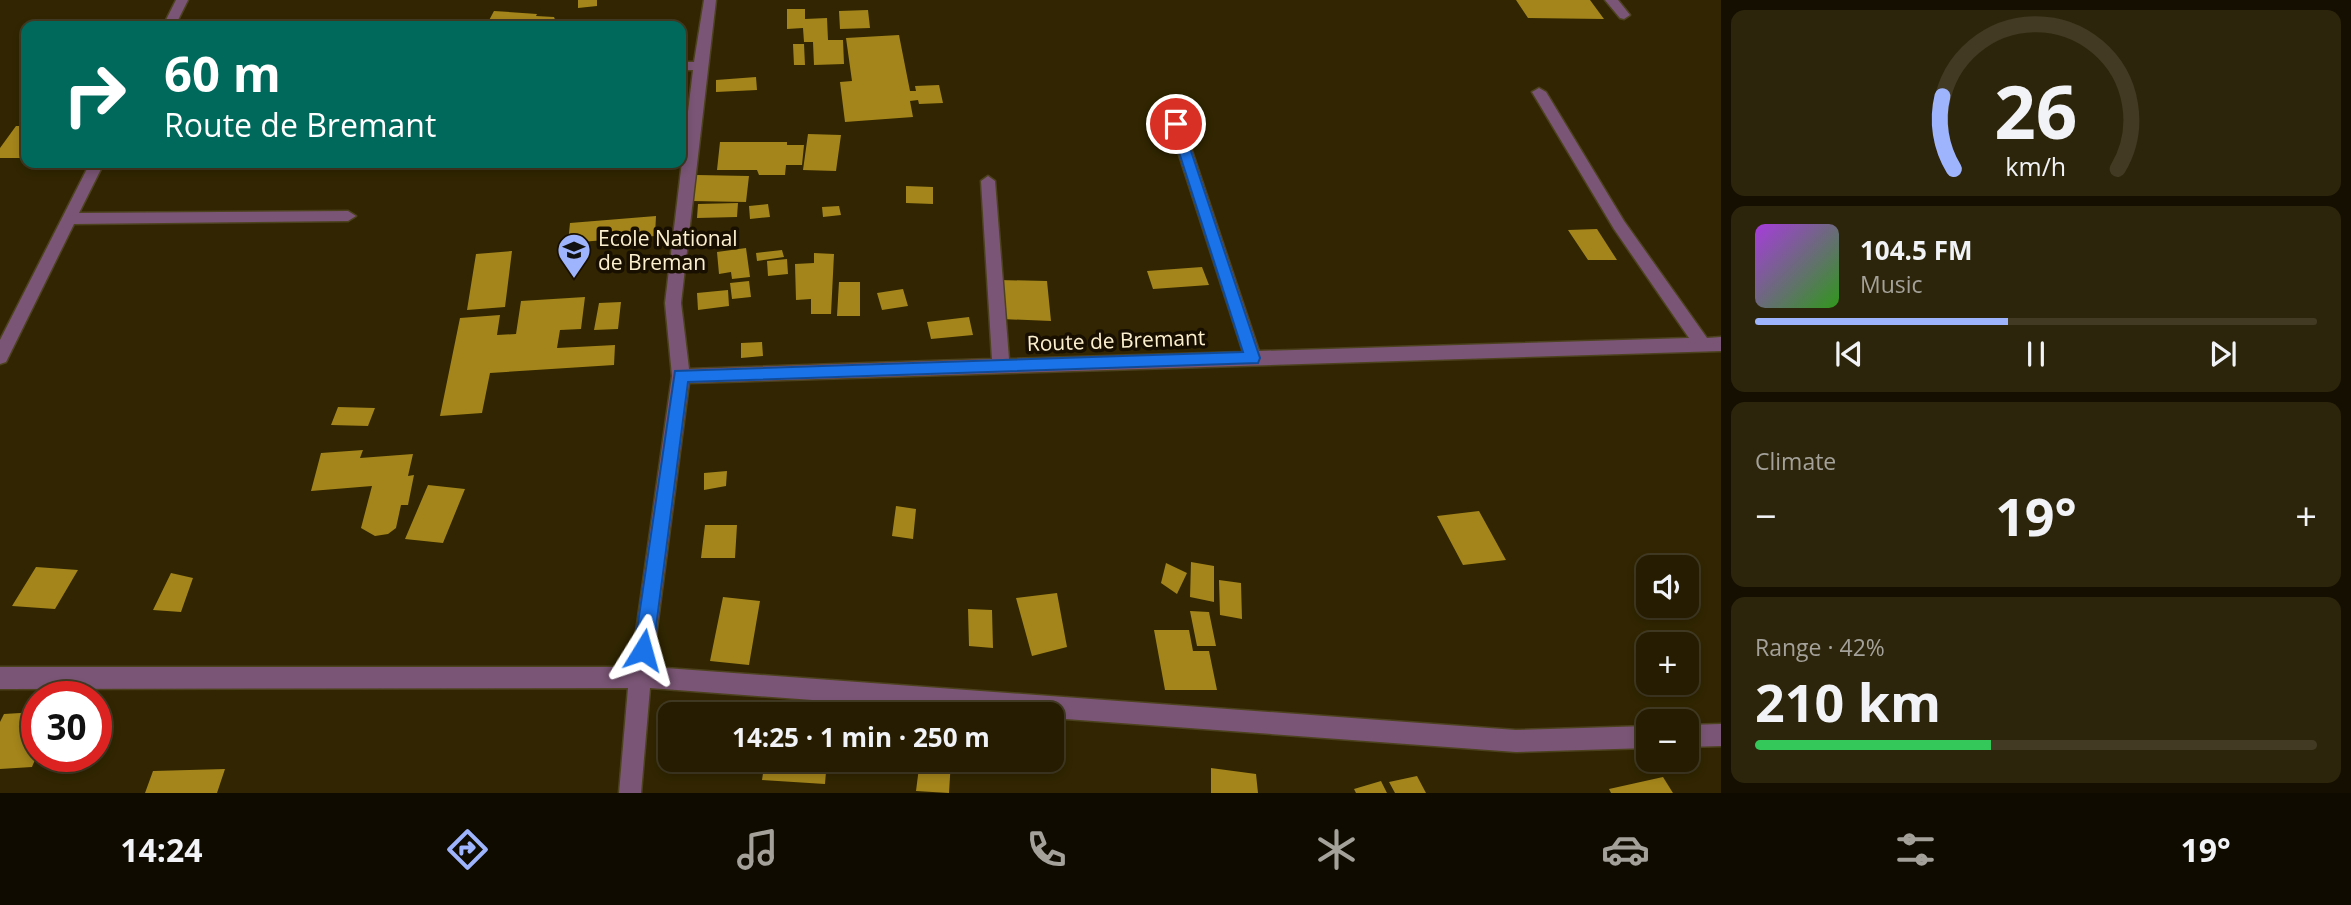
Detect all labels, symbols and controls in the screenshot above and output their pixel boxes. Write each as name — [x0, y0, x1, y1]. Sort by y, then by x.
text: 60 m — [164, 40, 281, 106]
icon: right — [49, 49, 140, 140]
text: 26 — [1994, 61, 2078, 160]
pin — [1146, 94, 1206, 154]
text: Route de Bremant — [164, 103, 436, 146]
icon: arrive — [1157, 105, 1195, 143]
text: km/h — [2006, 149, 2066, 183]
place label: Ecole National de Breman — [598, 224, 738, 276]
school or university icon: Ecole National de Breman — [555, 231, 593, 280]
text: 104.5 FM — [1860, 232, 1972, 268]
text: Music — [1860, 268, 1923, 300]
street label: Route de Bremant — [1026, 323, 1206, 357]
icon: previous — [1830, 335, 1868, 373]
icon: pause — [2017, 335, 2055, 373]
icon: next — [2204, 335, 2242, 373]
text: Climate — [1755, 445, 1836, 477]
text: 19° — [1995, 480, 2077, 551]
text: − — [1755, 489, 1777, 541]
text: + — [2295, 489, 2317, 541]
map controls — [1636, 555, 1699, 772]
button: sound — [1636, 555, 1699, 618]
position arrow — [606, 613, 680, 687]
text: Range · 42% — [1755, 631, 1885, 663]
button: + — [1636, 632, 1699, 695]
text: 210 km — [1755, 666, 1941, 737]
speed limit sign: 30 — [21, 681, 112, 772]
button: − — [1636, 709, 1699, 772]
text: 14:25 · 1 min · 250 m — [732, 719, 990, 755]
icon: directions — [443, 825, 492, 874]
icon: music — [733, 825, 782, 874]
icon: phone — [1022, 825, 1071, 874]
icon: climate — [1312, 825, 1361, 874]
icon: car — [1601, 825, 1650, 874]
icon: filters — [1891, 825, 1940, 874]
text: 14:24 — [120, 828, 203, 871]
text: 19° — [2180, 828, 2231, 871]

